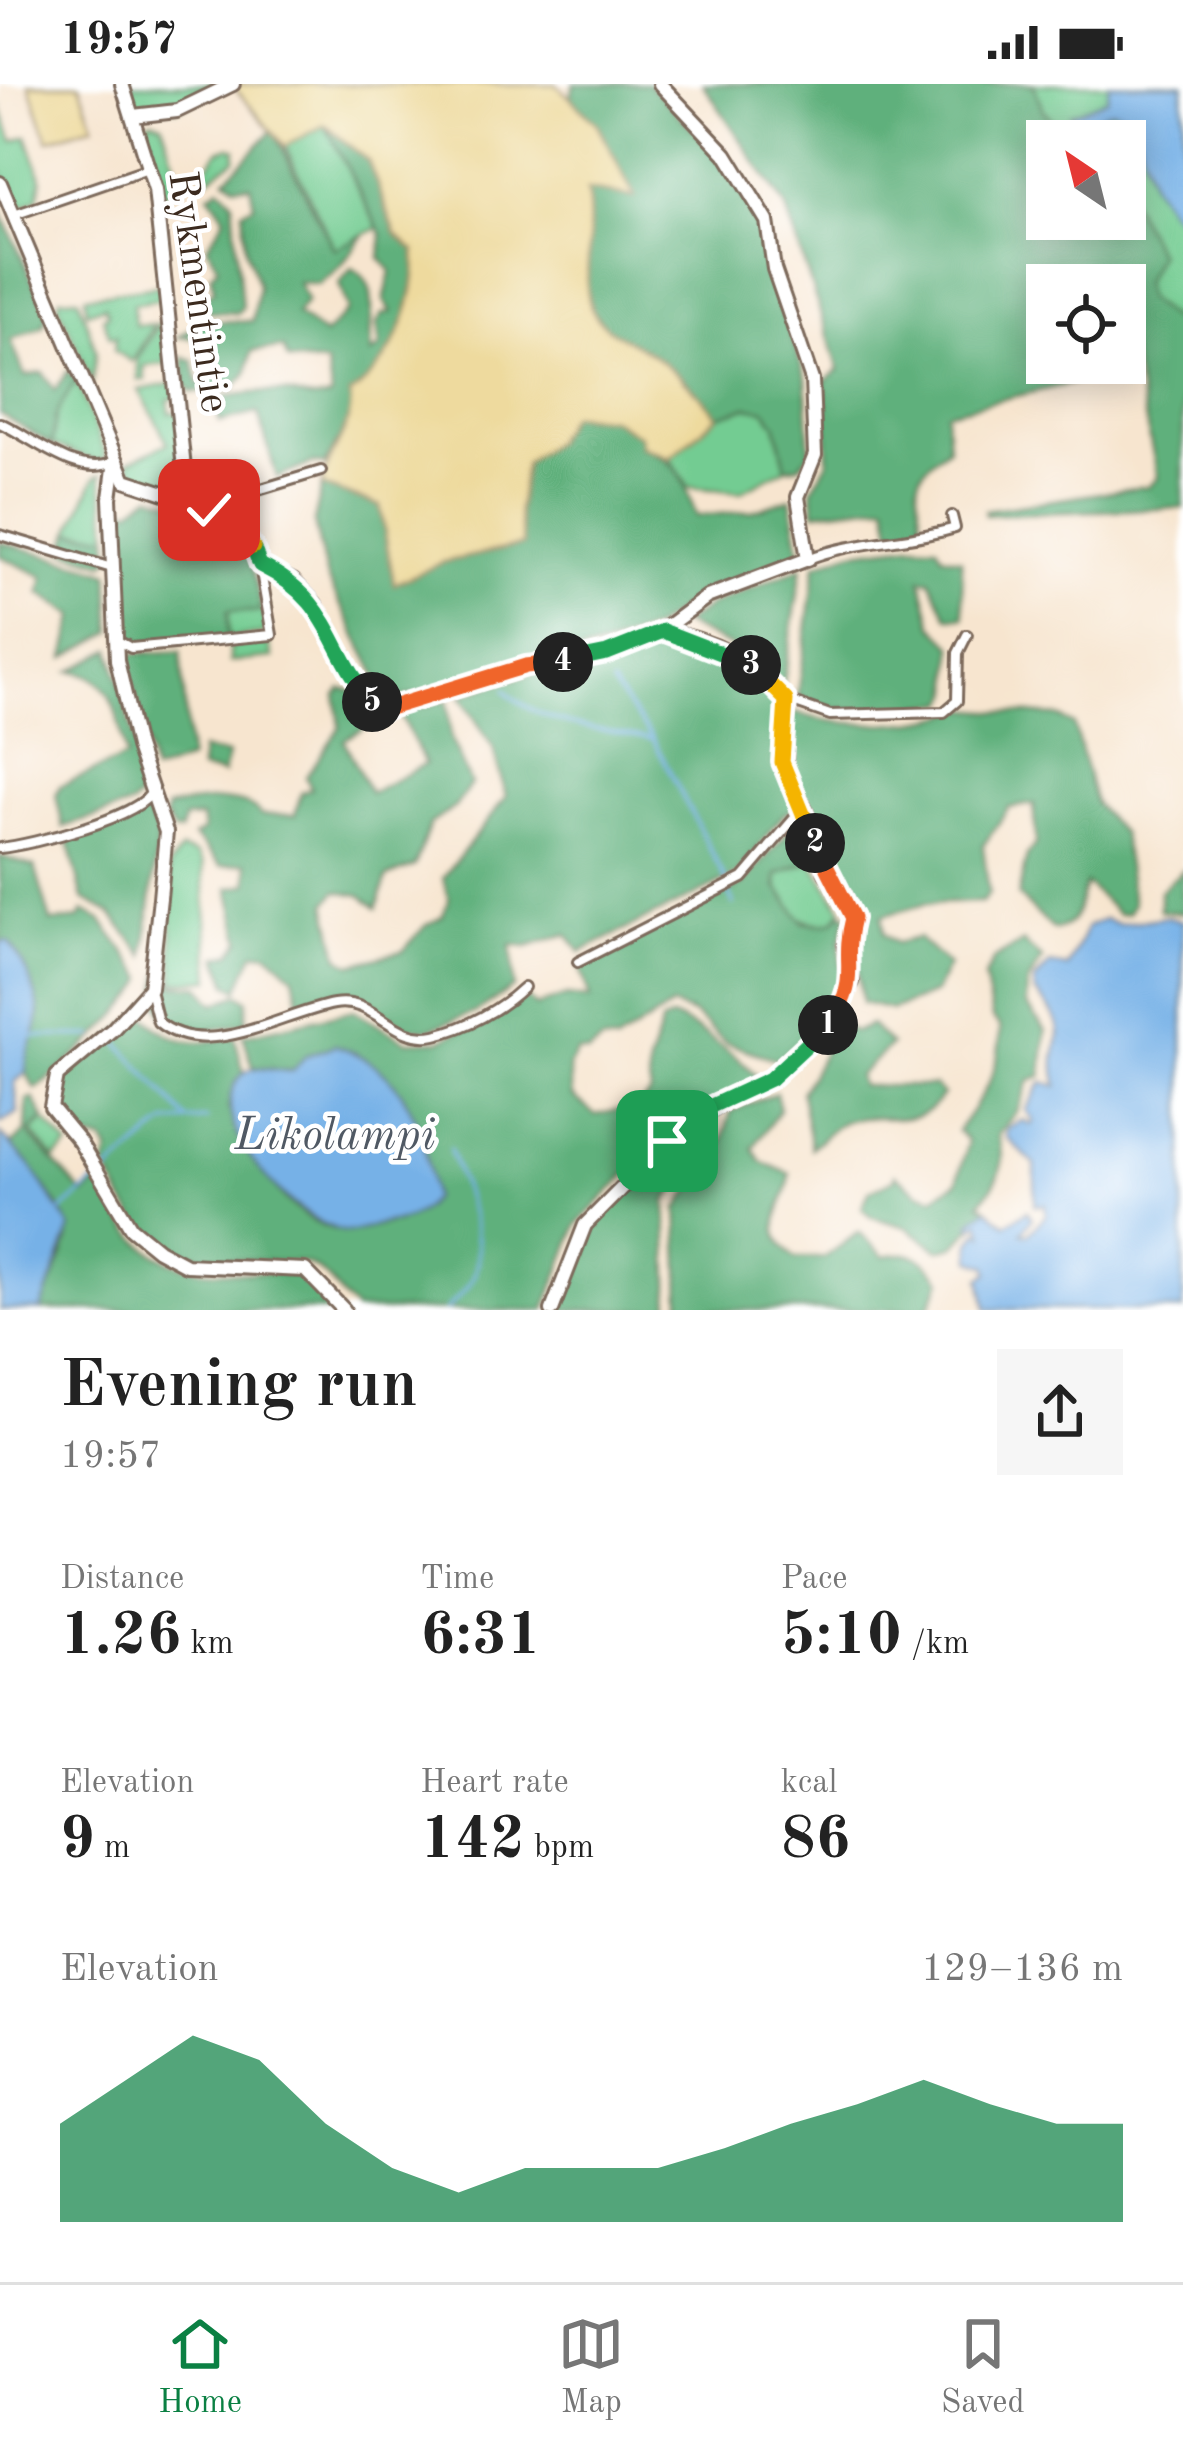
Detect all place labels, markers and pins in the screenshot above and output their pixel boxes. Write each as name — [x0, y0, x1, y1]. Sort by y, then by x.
pin — [158, 459, 260, 561]
pin: 4 — [533, 632, 593, 692]
pin: 3 — [721, 635, 781, 695]
pin: 5 — [342, 672, 402, 732]
pin: 2 — [785, 813, 845, 873]
pin: 1 — [798, 995, 858, 1055]
pin — [616, 1090, 718, 1192]

